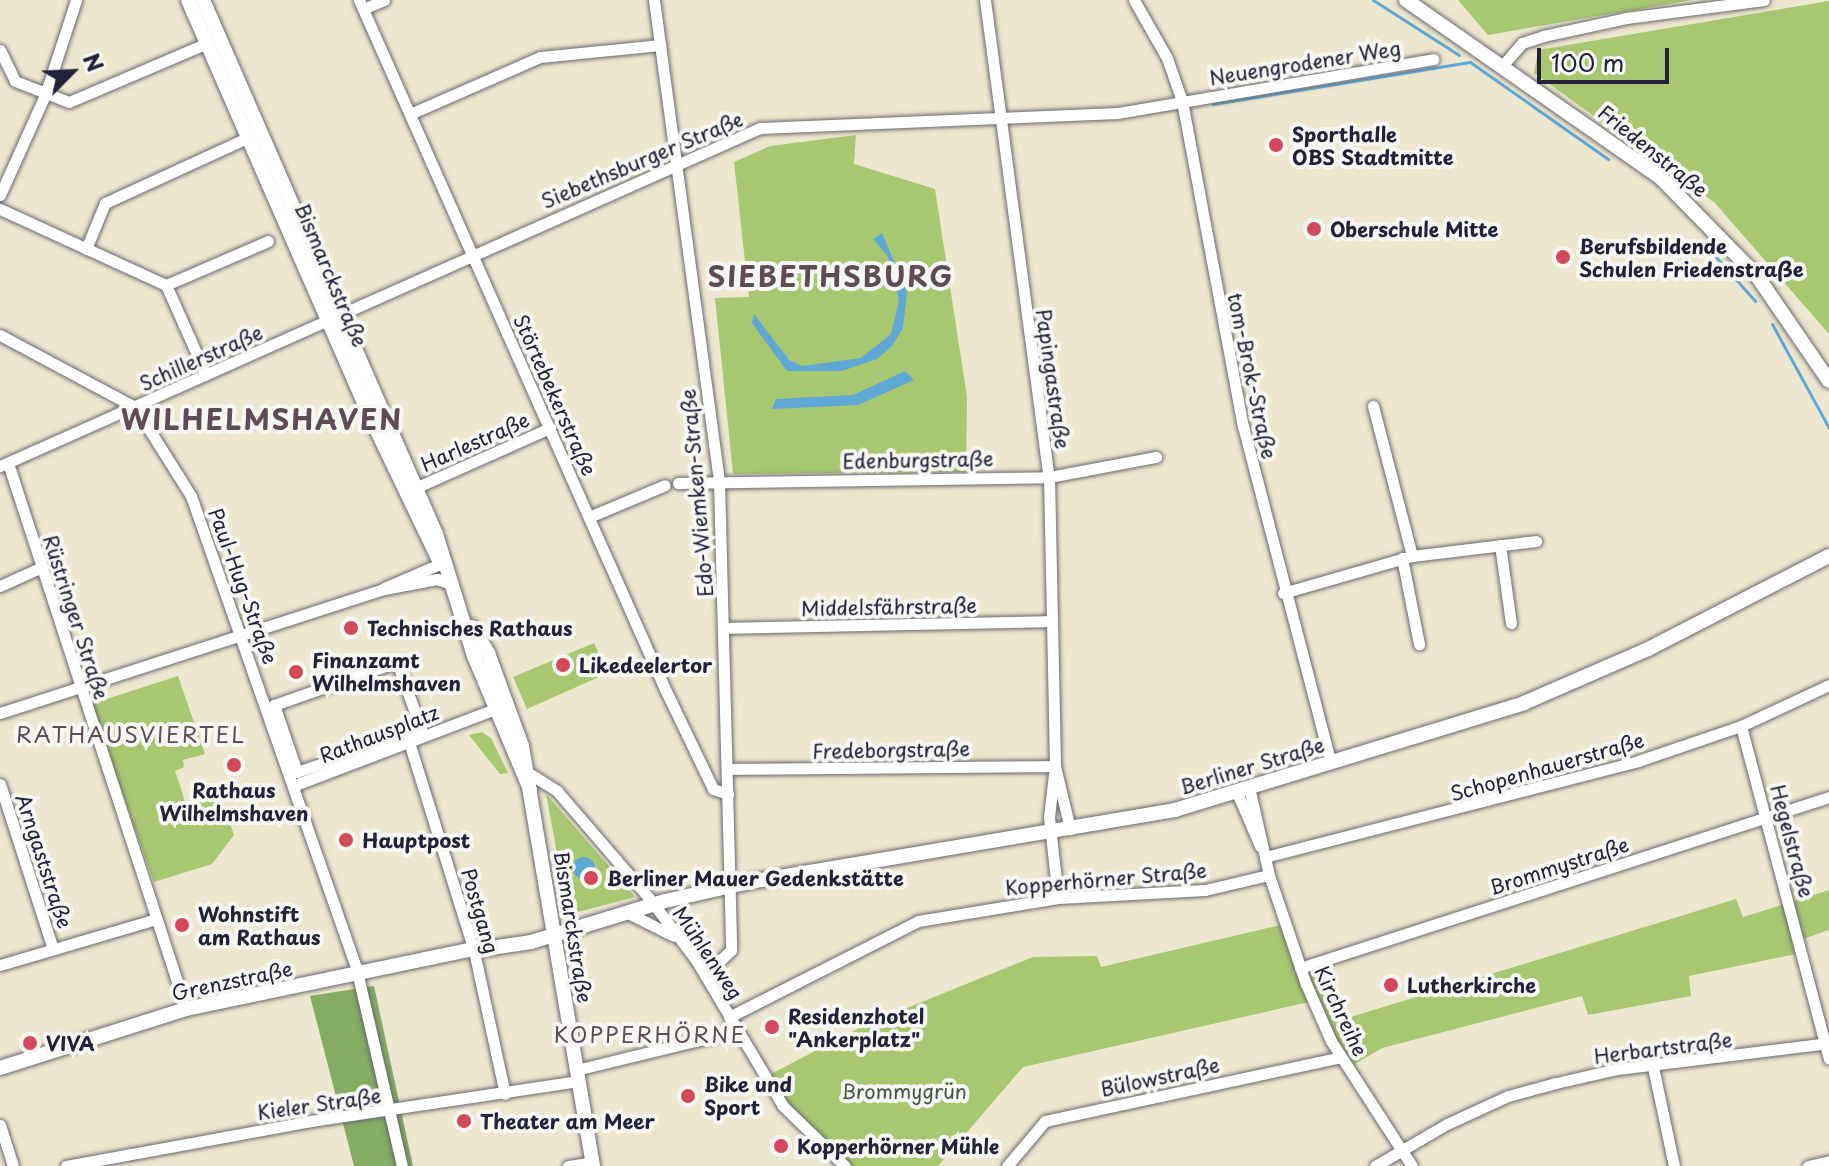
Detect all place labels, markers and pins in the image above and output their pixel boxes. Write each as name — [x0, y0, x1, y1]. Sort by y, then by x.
place label: Sporthalle OBS Stadtmitte — [1292, 122, 1453, 169]
marker: Sporthalle OBS Stadtmitte — [1267, 136, 1285, 154]
place label: Oberschule Mitte — [1330, 217, 1499, 241]
marker: Oberschule Mitte — [1305, 220, 1323, 238]
place label: Berufsbildende Schulen Friedenstraße — [1579, 234, 1805, 281]
marker: Berufsbildende Schulen Friedenstraße — [1554, 248, 1572, 266]
place label: Technisches Rathaus — [367, 616, 573, 640]
marker: Technisches Rathaus — [342, 619, 360, 637]
place label: Finanzamt Wilhelmshaven — [312, 648, 461, 695]
place label: Likedeelertor — [579, 653, 712, 677]
marker: Likedeelertor — [554, 656, 572, 674]
marker: Finanzamt Wilhelmshaven — [287, 663, 305, 681]
marker: Rathaus Wilhelmshaven — [225, 756, 243, 774]
place label: Rathaus Wilhelmshaven — [160, 778, 308, 825]
place label: Hauptpost — [362, 828, 470, 852]
marker: Hauptpost — [337, 831, 355, 849]
place label: Berliner Mauer Gedenkstätte — [607, 866, 906, 890]
marker: Berliner Mauer Gedenkstätte — [582, 869, 600, 887]
place label: Wohnstift am Rathaus — [198, 902, 320, 949]
marker: Wohnstift am Rathaus — [173, 916, 191, 934]
place label: Lutherkirche — [1407, 973, 1536, 997]
marker: Lutherkirche — [1382, 976, 1400, 994]
place label: Residenzhotel "Ankerplatz" — [788, 1004, 924, 1051]
marker: Residenzhotel "Ankerplatz" — [763, 1018, 781, 1036]
place label: VIVA — [46, 1031, 95, 1055]
marker: VIVA — [21, 1034, 39, 1052]
place label: Bike und Sport — [704, 1072, 792, 1119]
marker: Bike und Sport — [679, 1087, 697, 1105]
place label: Theater am Meer — [480, 1109, 657, 1133]
marker: Theater am Meer — [455, 1112, 473, 1130]
place label: Kopperhörner Mühle — [797, 1134, 1002, 1158]
marker: Kopperhörner Mühle — [772, 1137, 790, 1155]

